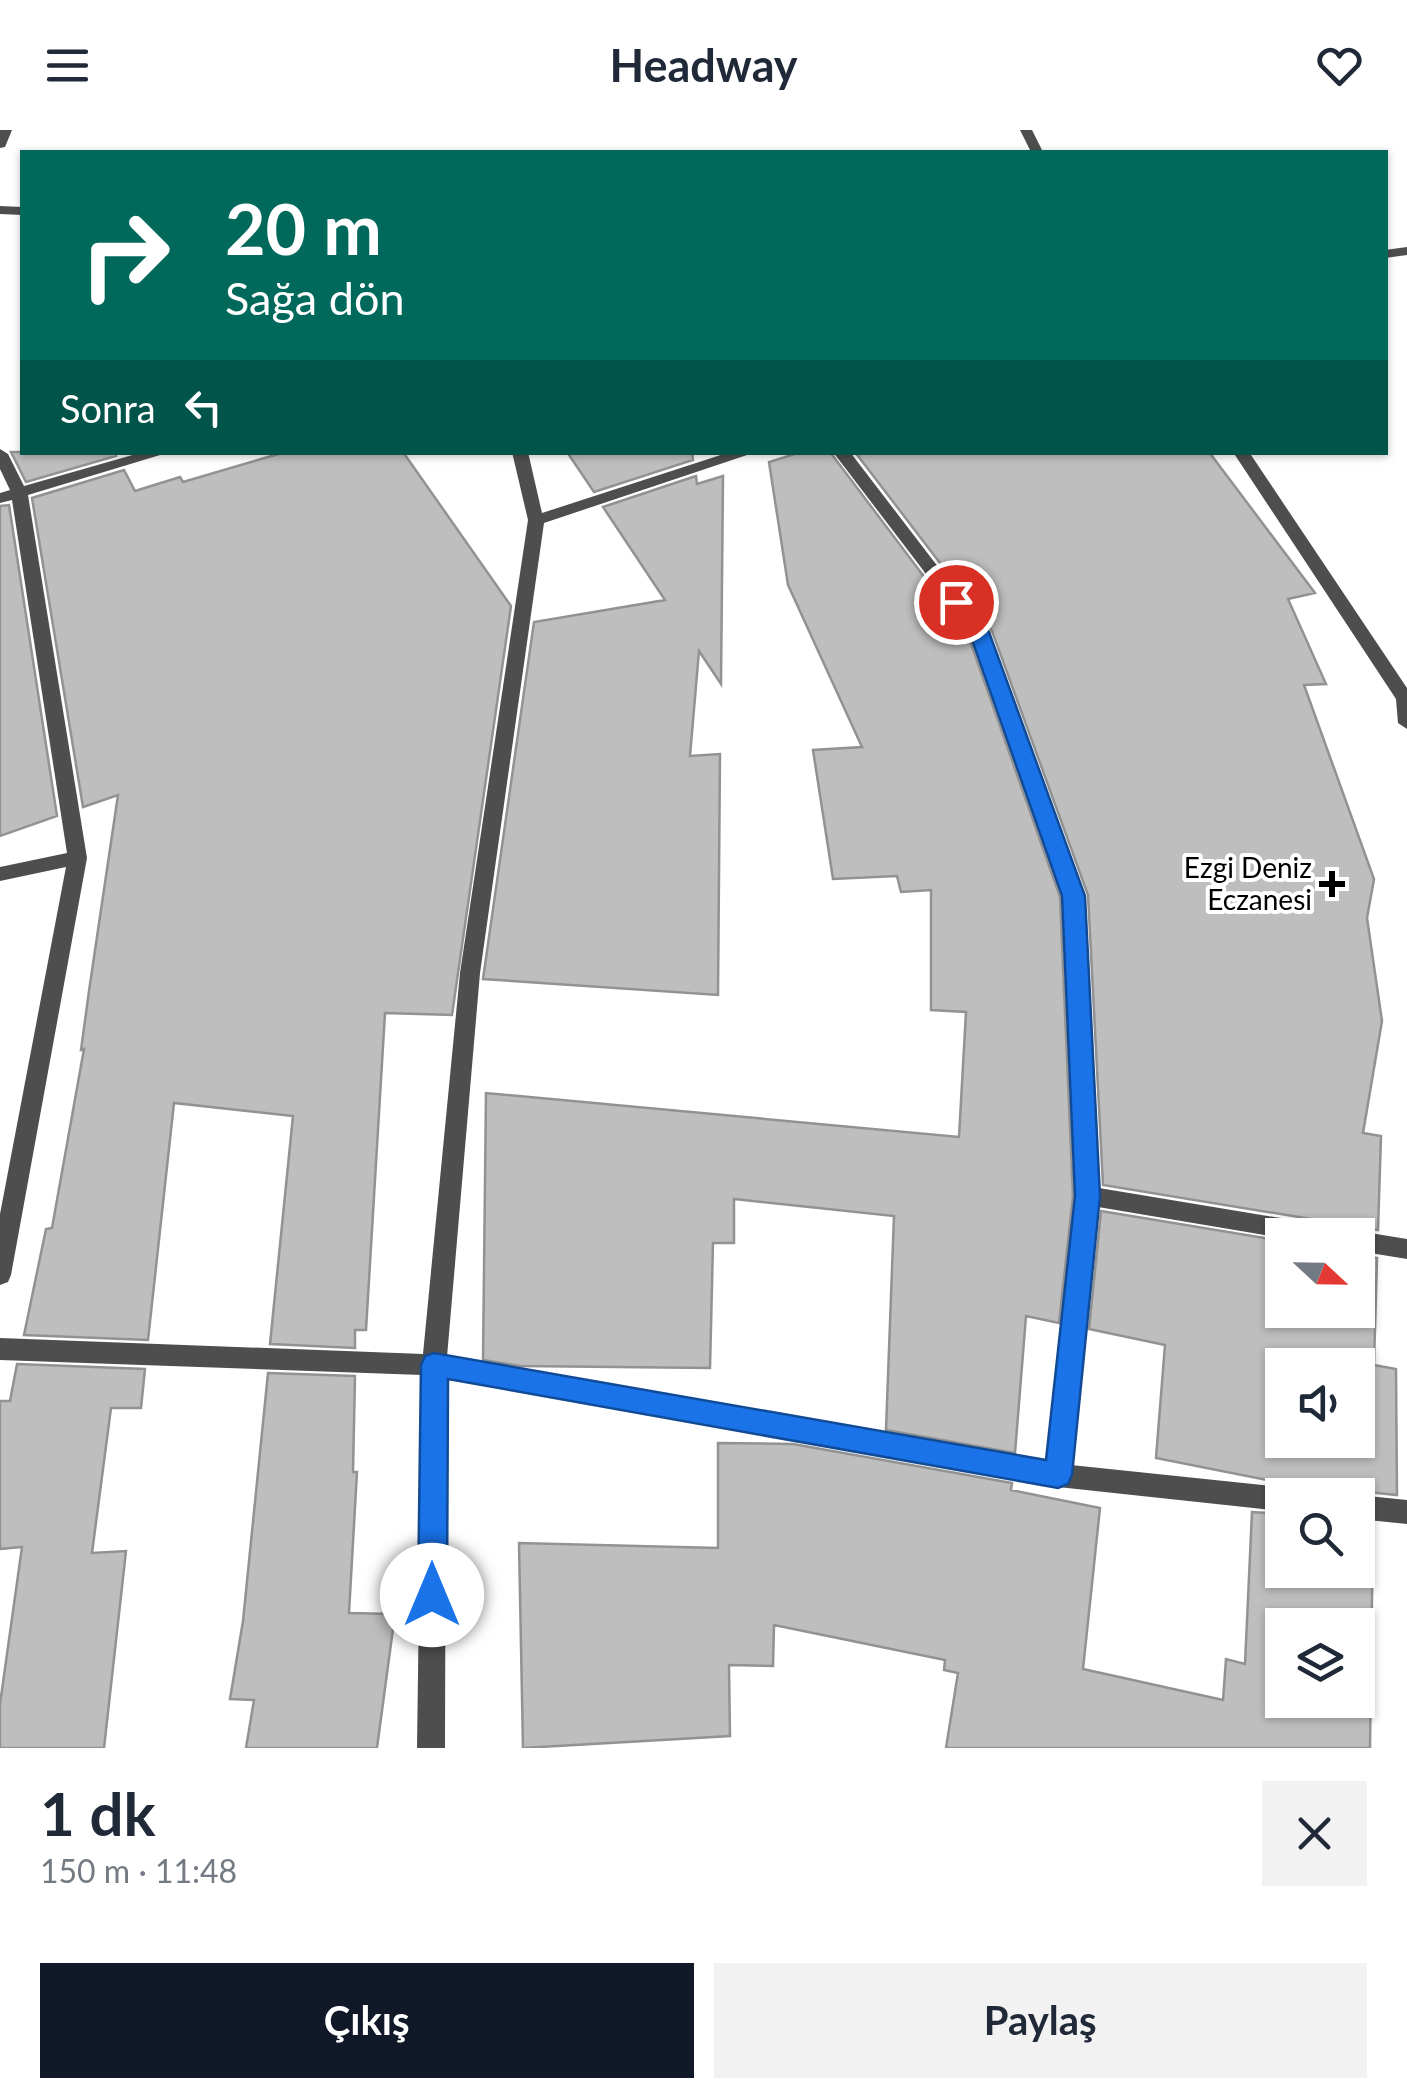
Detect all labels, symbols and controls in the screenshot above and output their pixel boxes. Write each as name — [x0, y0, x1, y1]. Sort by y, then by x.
icon: menu — [40, 38, 95, 93]
text: Headway — [609, 38, 798, 92]
icon: heart — [1312, 38, 1367, 93]
text: 20 m — [225, 186, 382, 270]
icon: right — [60, 190, 190, 320]
text: Sağa dön — [225, 271, 405, 325]
icon: left — [176, 380, 231, 435]
text: Sonra — [60, 385, 156, 431]
pin — [914, 560, 999, 645]
icon: arrive — [929, 575, 984, 630]
place label: Ezgi Deniz Eczanesi — [1184, 850, 1312, 916]
marker: Ezgi Deniz Eczanesi — [1321, 873, 1343, 895]
north arrow — [1265, 1218, 1375, 1328]
map controls — [1265, 1218, 1375, 1718]
button: sound — [1265, 1348, 1375, 1458]
button: search — [1265, 1478, 1375, 1588]
position arrow — [380, 1543, 484, 1647]
button: layers — [1265, 1608, 1375, 1718]
text: 1 dk — [40, 1777, 156, 1849]
button: close — [1262, 1781, 1367, 1886]
text: 150 m · 11:48 — [40, 1851, 237, 1890]
button: Çıkış — [40, 1963, 694, 2078]
button: Paylaş — [714, 1963, 1367, 2078]

